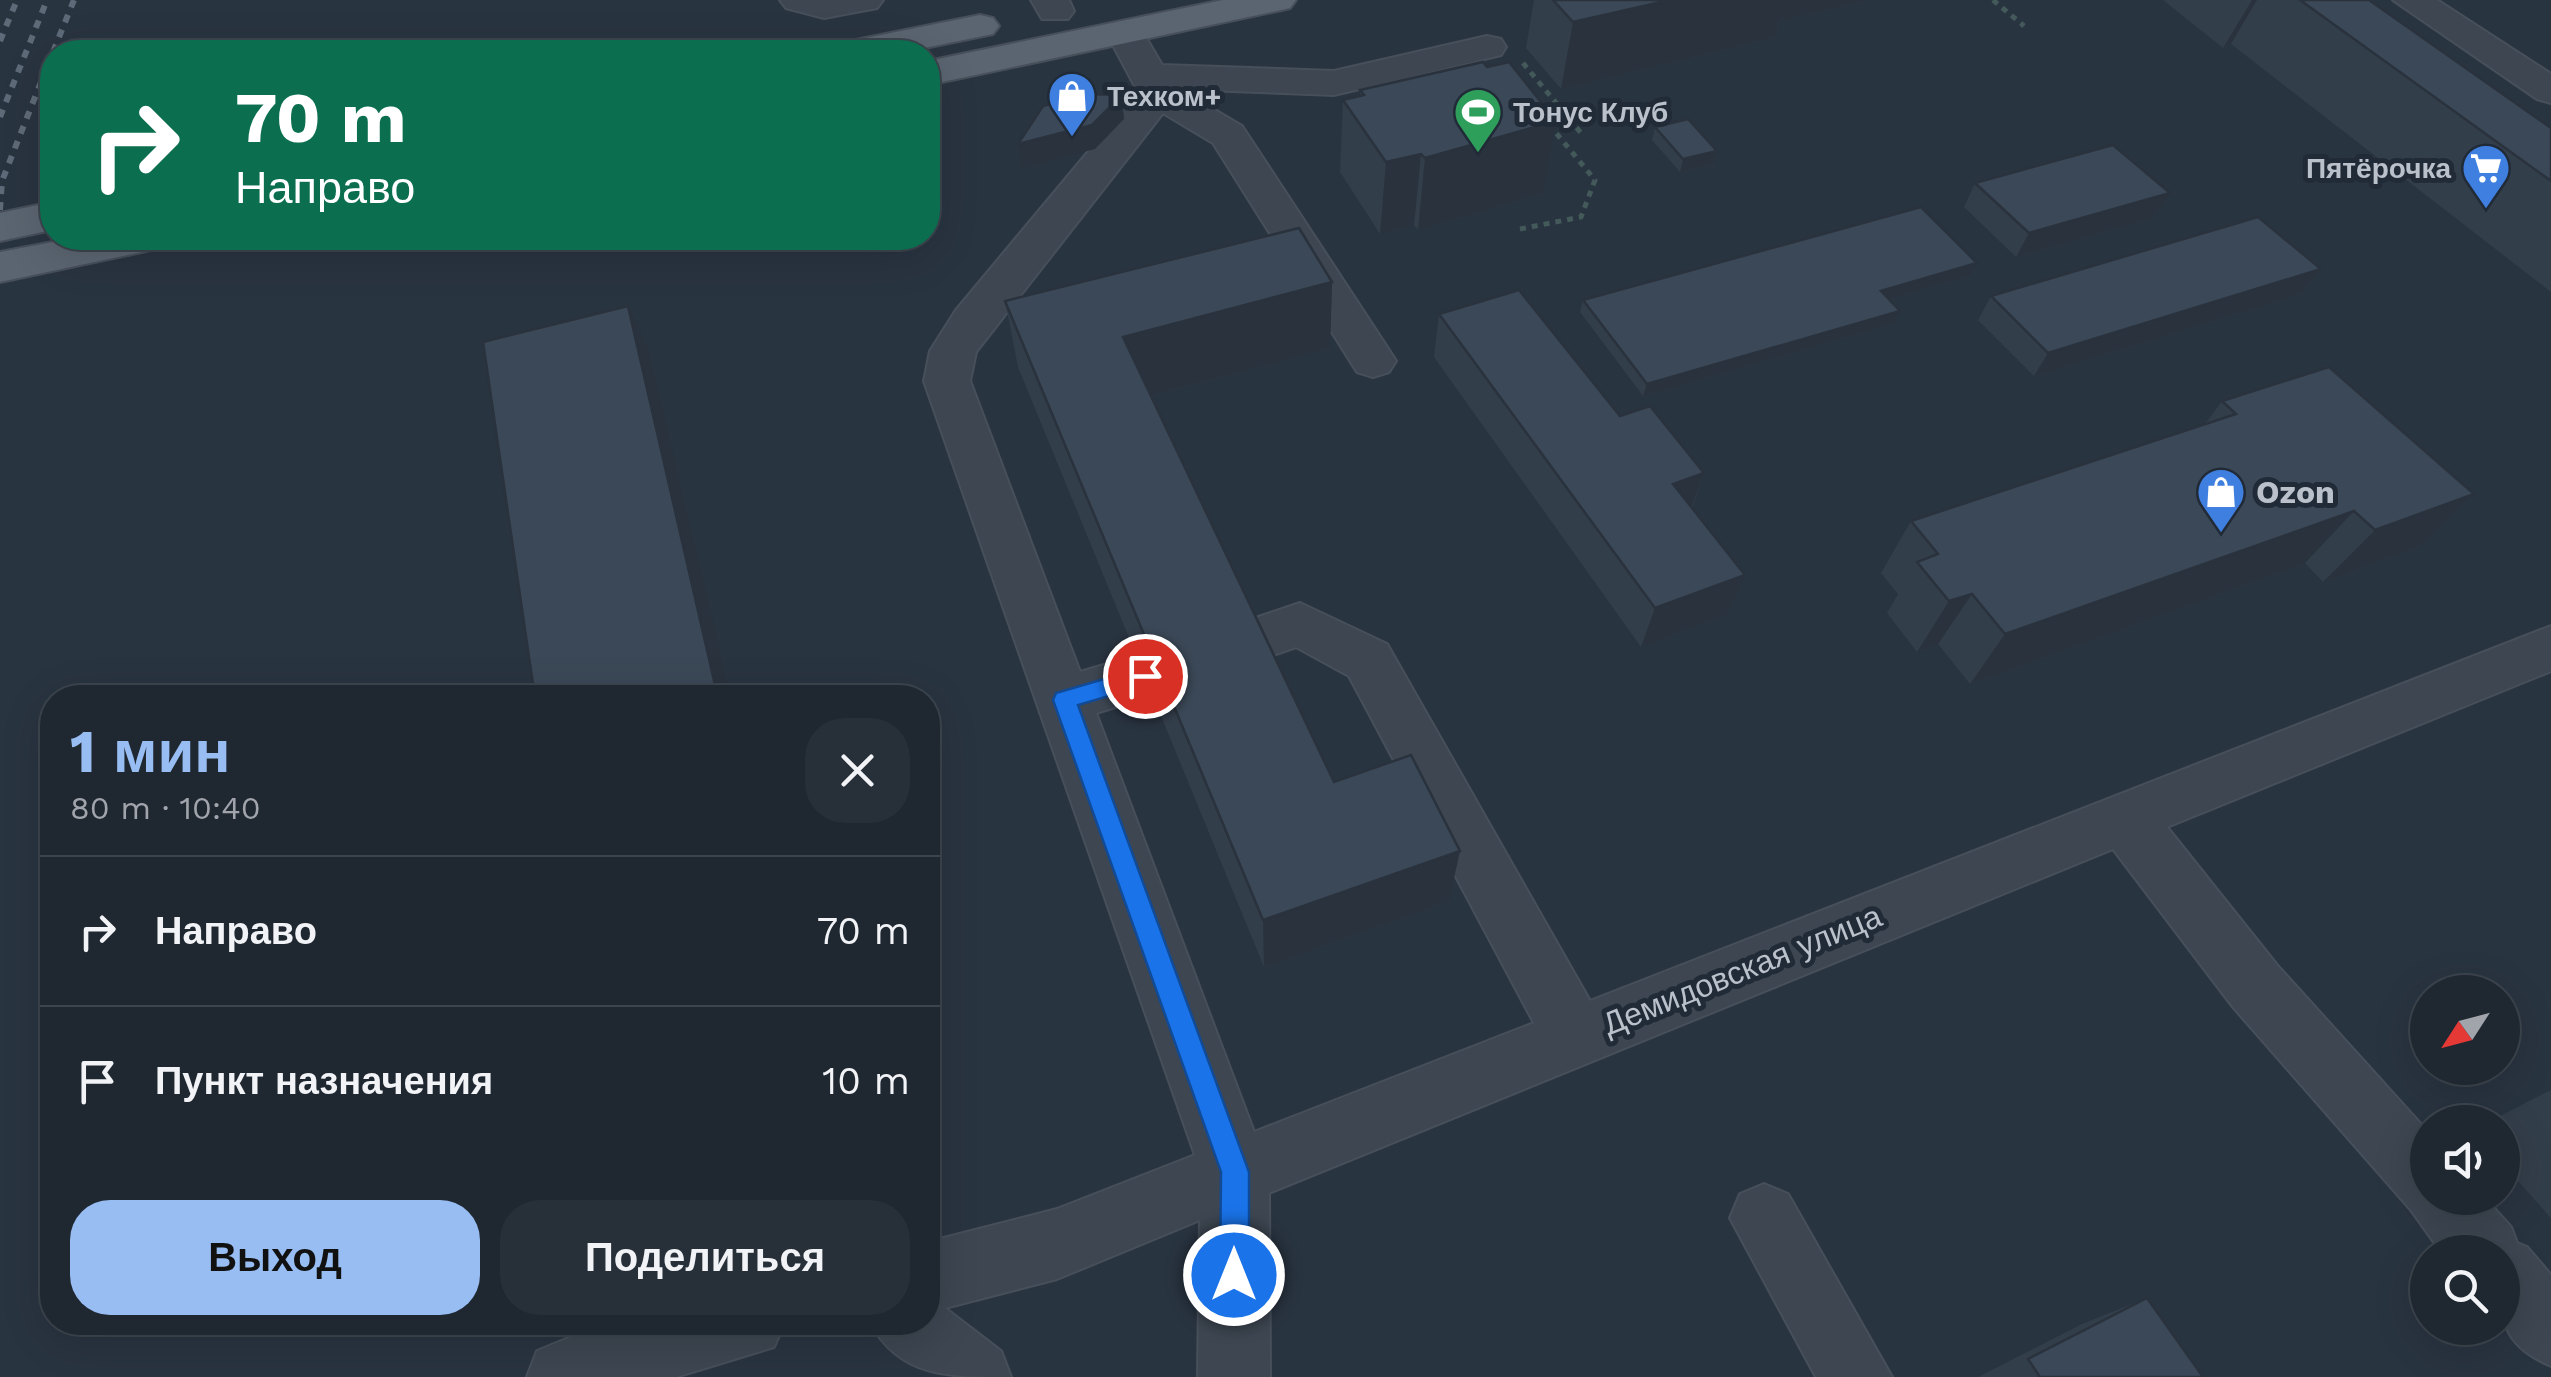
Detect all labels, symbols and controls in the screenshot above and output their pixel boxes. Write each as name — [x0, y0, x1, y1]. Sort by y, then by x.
shop icon: Техком+ — [1046, 70, 1098, 138]
text: 70 m — [235, 77, 407, 159]
icon: right — [70, 80, 200, 210]
place label: Техком+ — [1107, 80, 1222, 113]
sports icon: Тонус Клуб — [1452, 86, 1504, 154]
place label: Тонус Клуб — [1513, 96, 1668, 129]
supermarket icon: Пятёрочка — [2460, 142, 2512, 210]
place label: Пятёрочка — [2306, 152, 2451, 185]
text: Направо — [235, 161, 415, 214]
shop icon: Ozon — [2195, 466, 2247, 534]
place label: Ozon — [2256, 473, 2335, 511]
pin — [1103, 634, 1188, 719]
icon: arrive — [1118, 649, 1173, 704]
text: 1 мин — [70, 716, 231, 787]
button: close — [805, 718, 910, 823]
text: 80 m · 10:40 — [70, 789, 261, 827]
street label: Демидовская улица — [1597, 897, 1887, 1043]
icon: right — [70, 904, 125, 959]
text: Направо — [155, 909, 317, 953]
text: 70 m — [817, 909, 910, 953]
north arrow — [2410, 975, 2520, 1085]
map controls — [2410, 975, 2520, 1345]
icon: arrive — [70, 1054, 125, 1109]
text: Пункт назначения — [155, 1059, 493, 1103]
text: 10 m — [822, 1059, 910, 1103]
button: sound — [2410, 1105, 2520, 1215]
button: Выход — [70, 1200, 480, 1315]
button: Поделиться — [500, 1200, 910, 1315]
position arrow — [1182, 1223, 1286, 1327]
button: search — [2410, 1235, 2520, 1345]

